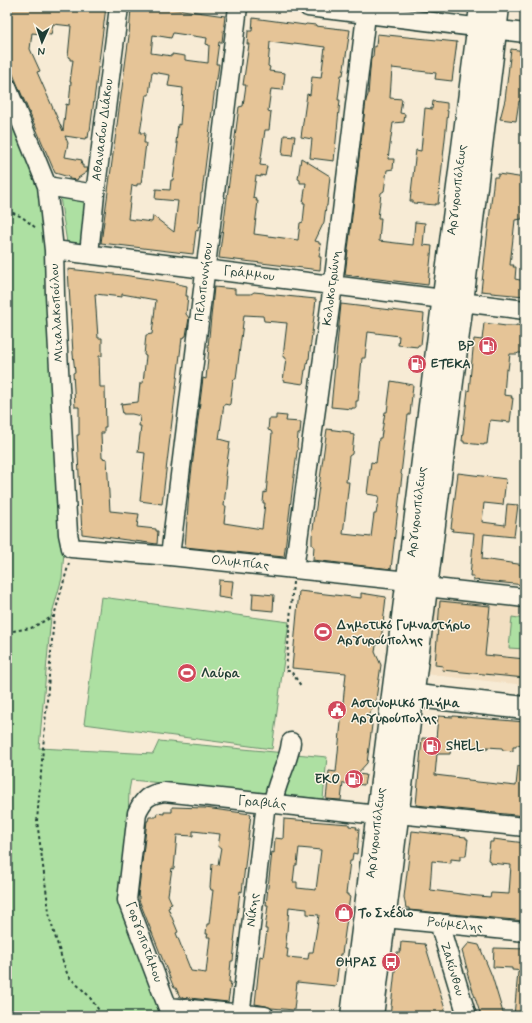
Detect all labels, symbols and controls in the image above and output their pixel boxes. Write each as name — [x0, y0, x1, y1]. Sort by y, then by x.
north arrow — [22, 22, 62, 62]
text: N — [38, 44, 46, 58]
street label: Αθανασίου Διάκου — [88, 78, 118, 182]
street label: Αργυρουπόλεως — [443, 143, 471, 236]
street label: Πελοποννήσου — [191, 242, 217, 322]
street label: Κολοκοτρώνη — [319, 249, 345, 327]
street label: Γράμμου — [222, 262, 276, 286]
street label: Μιχαλακοπούλου — [46, 263, 68, 363]
fuel station icon: BP — [477, 335, 499, 357]
place label: BP — [458, 338, 475, 355]
fuel station icon: ΕΤΕΚΑ — [406, 353, 428, 375]
place label: ΕΤΕΚΑ — [431, 356, 471, 373]
street label: Αργυρουπόλεως — [403, 465, 431, 558]
street label: Ολυμπίας — [210, 552, 270, 575]
place label: Δημοτικό Γυμναστήριο Αργυρούπολης — [336, 617, 471, 649]
sports icon: Δημοτικό Γυμναστήριο Αργυρούπολης — [312, 621, 334, 643]
sports icon: Λαύρα — [176, 662, 198, 684]
place label: Λαύρα — [201, 665, 241, 682]
place label: Αστυνομικό Τμήμα Αργυρούπολης — [351, 695, 461, 727]
public building icon: Αστυνομικό Τμήμα Αργυρούπολης — [326, 699, 348, 721]
fuel station icon: SHELL — [421, 735, 443, 757]
place label: SHELL — [446, 738, 485, 755]
fuel station icon: EKO — [343, 768, 365, 790]
place label: EKO — [315, 771, 340, 788]
street label: Αργυρουπόλεως — [362, 786, 390, 879]
street label: Γραβιάς — [237, 792, 287, 814]
street label: Νίκης — [243, 892, 264, 928]
street label: Γοργοποτάμου — [122, 899, 167, 985]
shop icon: Το Σχέδιο — [333, 902, 355, 924]
place label: Το Σχέδιο — [357, 904, 413, 922]
street label: Ρούμελης — [426, 914, 484, 936]
street label: Ζακύνθου — [436, 940, 468, 998]
bus stop icon: ΘΗΡΑΣ — [380, 951, 402, 973]
place label: ΘΗΡΑΣ — [336, 954, 377, 971]

